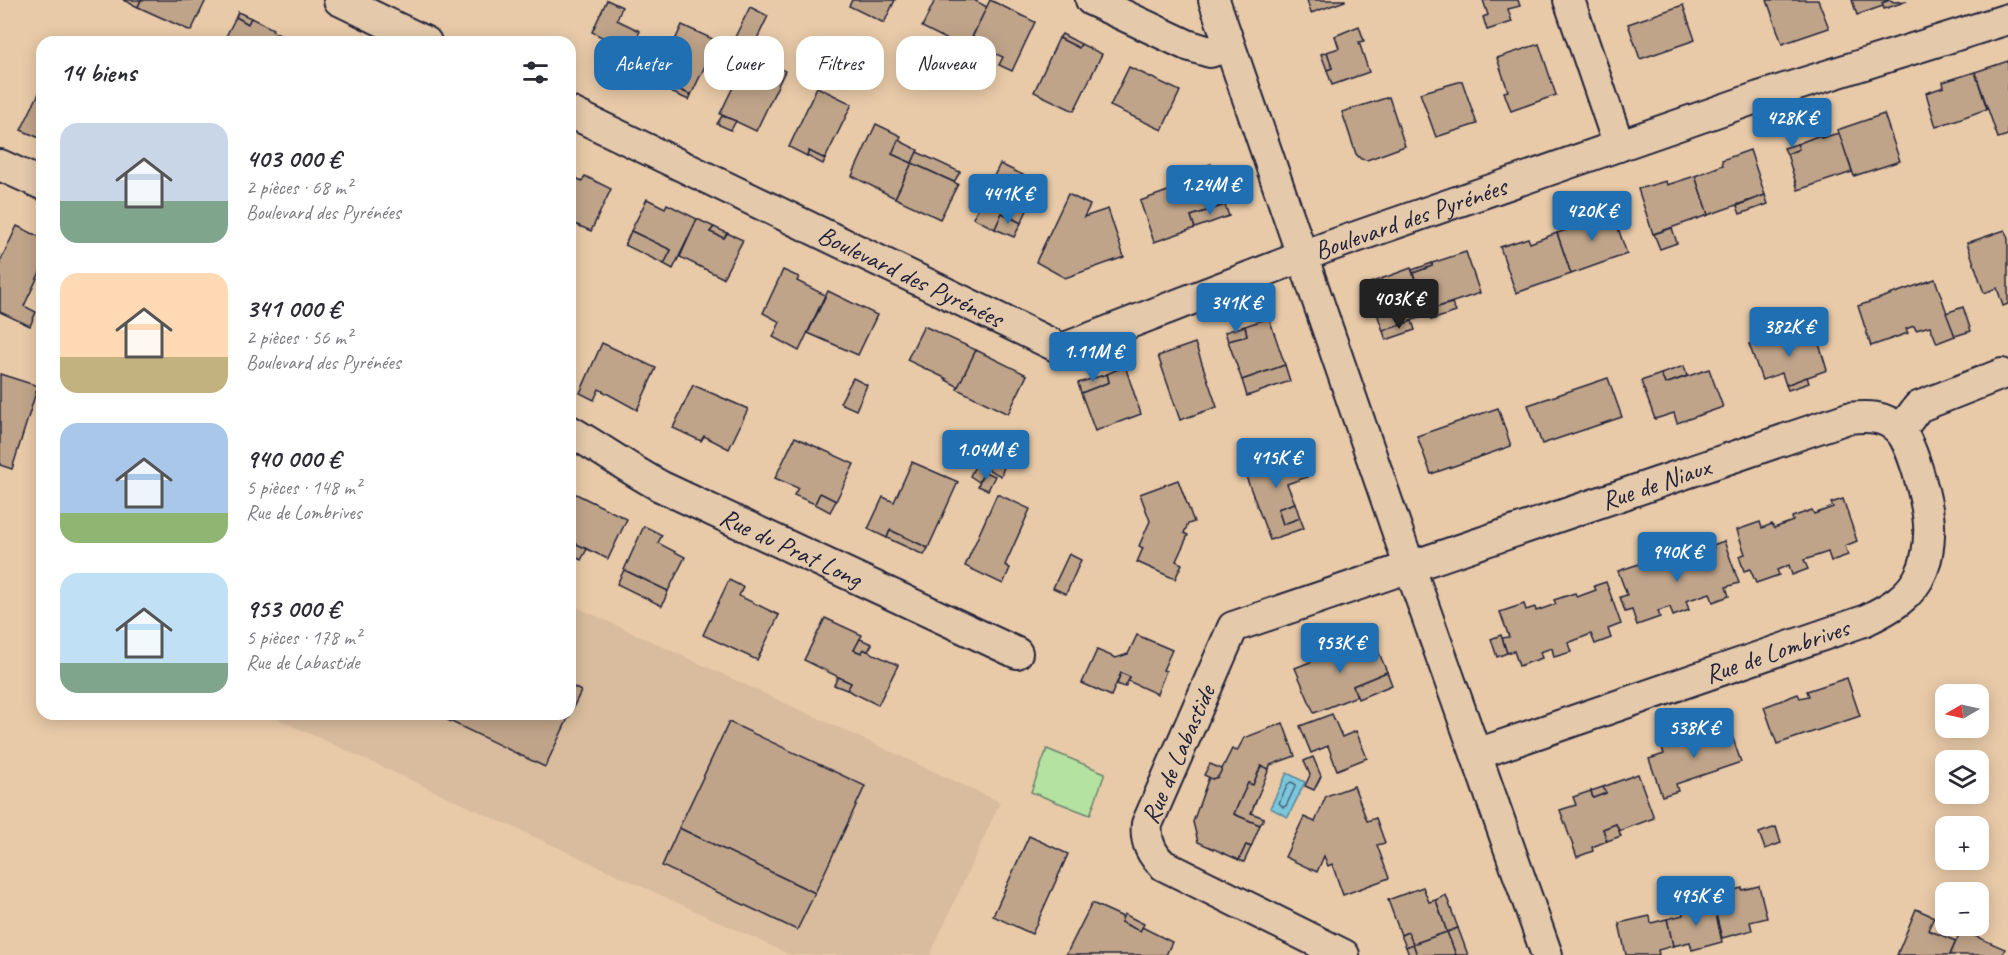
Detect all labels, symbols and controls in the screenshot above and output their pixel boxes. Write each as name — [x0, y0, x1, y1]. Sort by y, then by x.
chip: Acheter — [594, 36, 692, 90]
chip: Louer — [704, 36, 784, 90]
chip: Filtres — [796, 36, 884, 90]
chip: Nouveau — [896, 36, 996, 90]
text: 14 biens — [60, 56, 136, 89]
icon: filters — [519, 56, 552, 89]
pin: 428K € — [1743, 98, 1841, 149]
text: 428K € — [1767, 105, 1818, 130]
text: 403 000 € — [246, 142, 340, 175]
icon: home — [108, 147, 180, 219]
pin: 1.24M € — [1155, 165, 1265, 216]
street label: Boulevard des Pyrénées — [1309, 169, 1513, 267]
text: 1.24M € — [1180, 172, 1240, 197]
pin: 441K € — [959, 174, 1057, 225]
text: 2 pièces · 68 m² — [246, 175, 352, 200]
text: 441K € — [983, 181, 1034, 206]
pin: 420K € — [1543, 191, 1641, 242]
text: 420K € — [1567, 198, 1618, 223]
text: Boulevard des Pyrénées — [246, 200, 401, 225]
street label: Boulevard des Pyrénées — [813, 218, 1010, 335]
pin: 403K € — [1350, 279, 1448, 330]
pin: 341K € — [1187, 283, 1285, 334]
text: 403K € — [1374, 286, 1425, 311]
text: 341K € — [1211, 290, 1262, 315]
text: 341 000 € — [246, 292, 340, 325]
icon: home — [108, 297, 180, 369]
pin: 382K € — [1740, 307, 1838, 358]
text: 382K € — [1764, 314, 1815, 339]
text: 2 pièces · 56 m² — [246, 325, 352, 350]
pin: 1.11M € — [1038, 332, 1148, 383]
text: 1.11M € — [1063, 339, 1123, 364]
text: Boulevard des Pyrénées — [246, 350, 401, 375]
pin: 1.04M € — [931, 430, 1041, 481]
text: 1.04M € — [956, 437, 1016, 462]
pin: 415K € — [1227, 438, 1325, 489]
text: 940 000 € — [246, 442, 340, 475]
text: 415K € — [1251, 445, 1301, 470]
icon: home — [108, 447, 180, 519]
street label: Rue de Niaux — [1597, 449, 1716, 517]
text: 5 pièces · 148 m² — [246, 475, 361, 500]
text: Rue de Lombrives — [246, 500, 361, 525]
street label: Rue du Prat Long — [715, 500, 869, 595]
pin: 940K € — [1628, 532, 1726, 583]
text: 940K € — [1652, 539, 1702, 564]
text: 953 000 € — [246, 592, 340, 625]
icon: home — [108, 597, 180, 669]
street label: Rue de Lombrives — [1701, 610, 1855, 691]
pin: 953K € — [1291, 623, 1389, 674]
text: 5 pièces · 178 m² — [246, 625, 361, 650]
text: 953K € — [1315, 630, 1365, 655]
text: Rue de Labastide — [246, 650, 360, 675]
street label: Rue de Labastide — [1133, 678, 1223, 829]
north arrow — [1935, 684, 1989, 738]
map controls — [1935, 684, 1989, 936]
pin: 538K € — [1645, 708, 1743, 759]
text: 538K € — [1669, 715, 1719, 740]
button: layers — [1935, 750, 1989, 804]
button: + — [1935, 816, 1989, 870]
pin: 495K € — [1647, 876, 1745, 927]
button: − — [1935, 882, 1989, 936]
text: 495K € — [1671, 883, 1721, 908]

